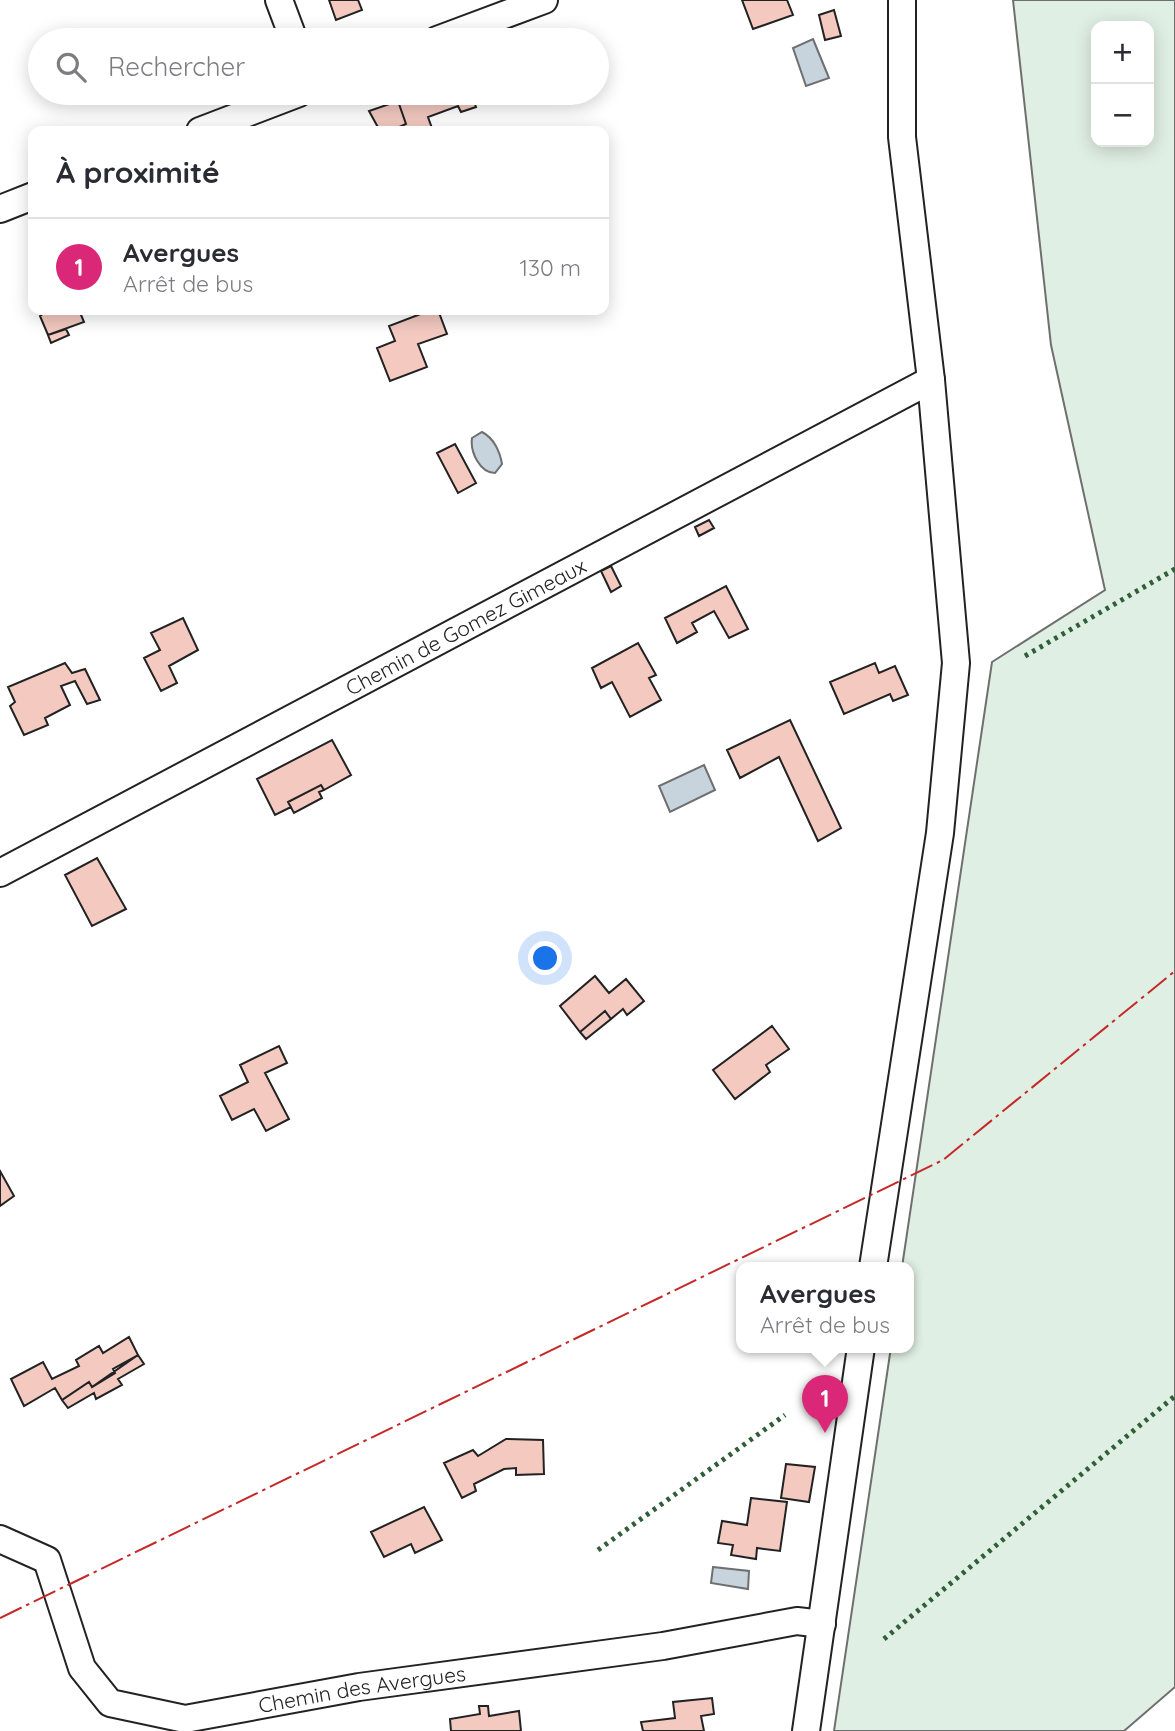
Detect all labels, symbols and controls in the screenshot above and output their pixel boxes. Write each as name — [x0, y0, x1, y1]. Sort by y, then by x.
map controls — [1091, 21, 1154, 147]
button: + — [1091, 21, 1154, 84]
search box — [28, 28, 609, 105]
icon: search — [52, 48, 90, 86]
text: Rechercher — [108, 50, 245, 83]
button: − — [1091, 84, 1154, 147]
text: À proximité — [56, 153, 220, 191]
text: Avergues — [123, 236, 239, 269]
text: 1 — [75, 253, 83, 282]
text: 130 m — [519, 253, 581, 282]
text: Arrêt de bus — [123, 269, 253, 298]
street label: Chemin de Gomez Gimeaux — [341, 552, 590, 701]
your location — [528, 941, 562, 975]
popup — [736, 1262, 914, 1353]
text: Avergues — [760, 1277, 876, 1310]
text: Arrêt de bus — [760, 1310, 890, 1339]
pin: 1 — [802, 1375, 848, 1433]
street label: Chemin des Avergues — [256, 1660, 467, 1718]

